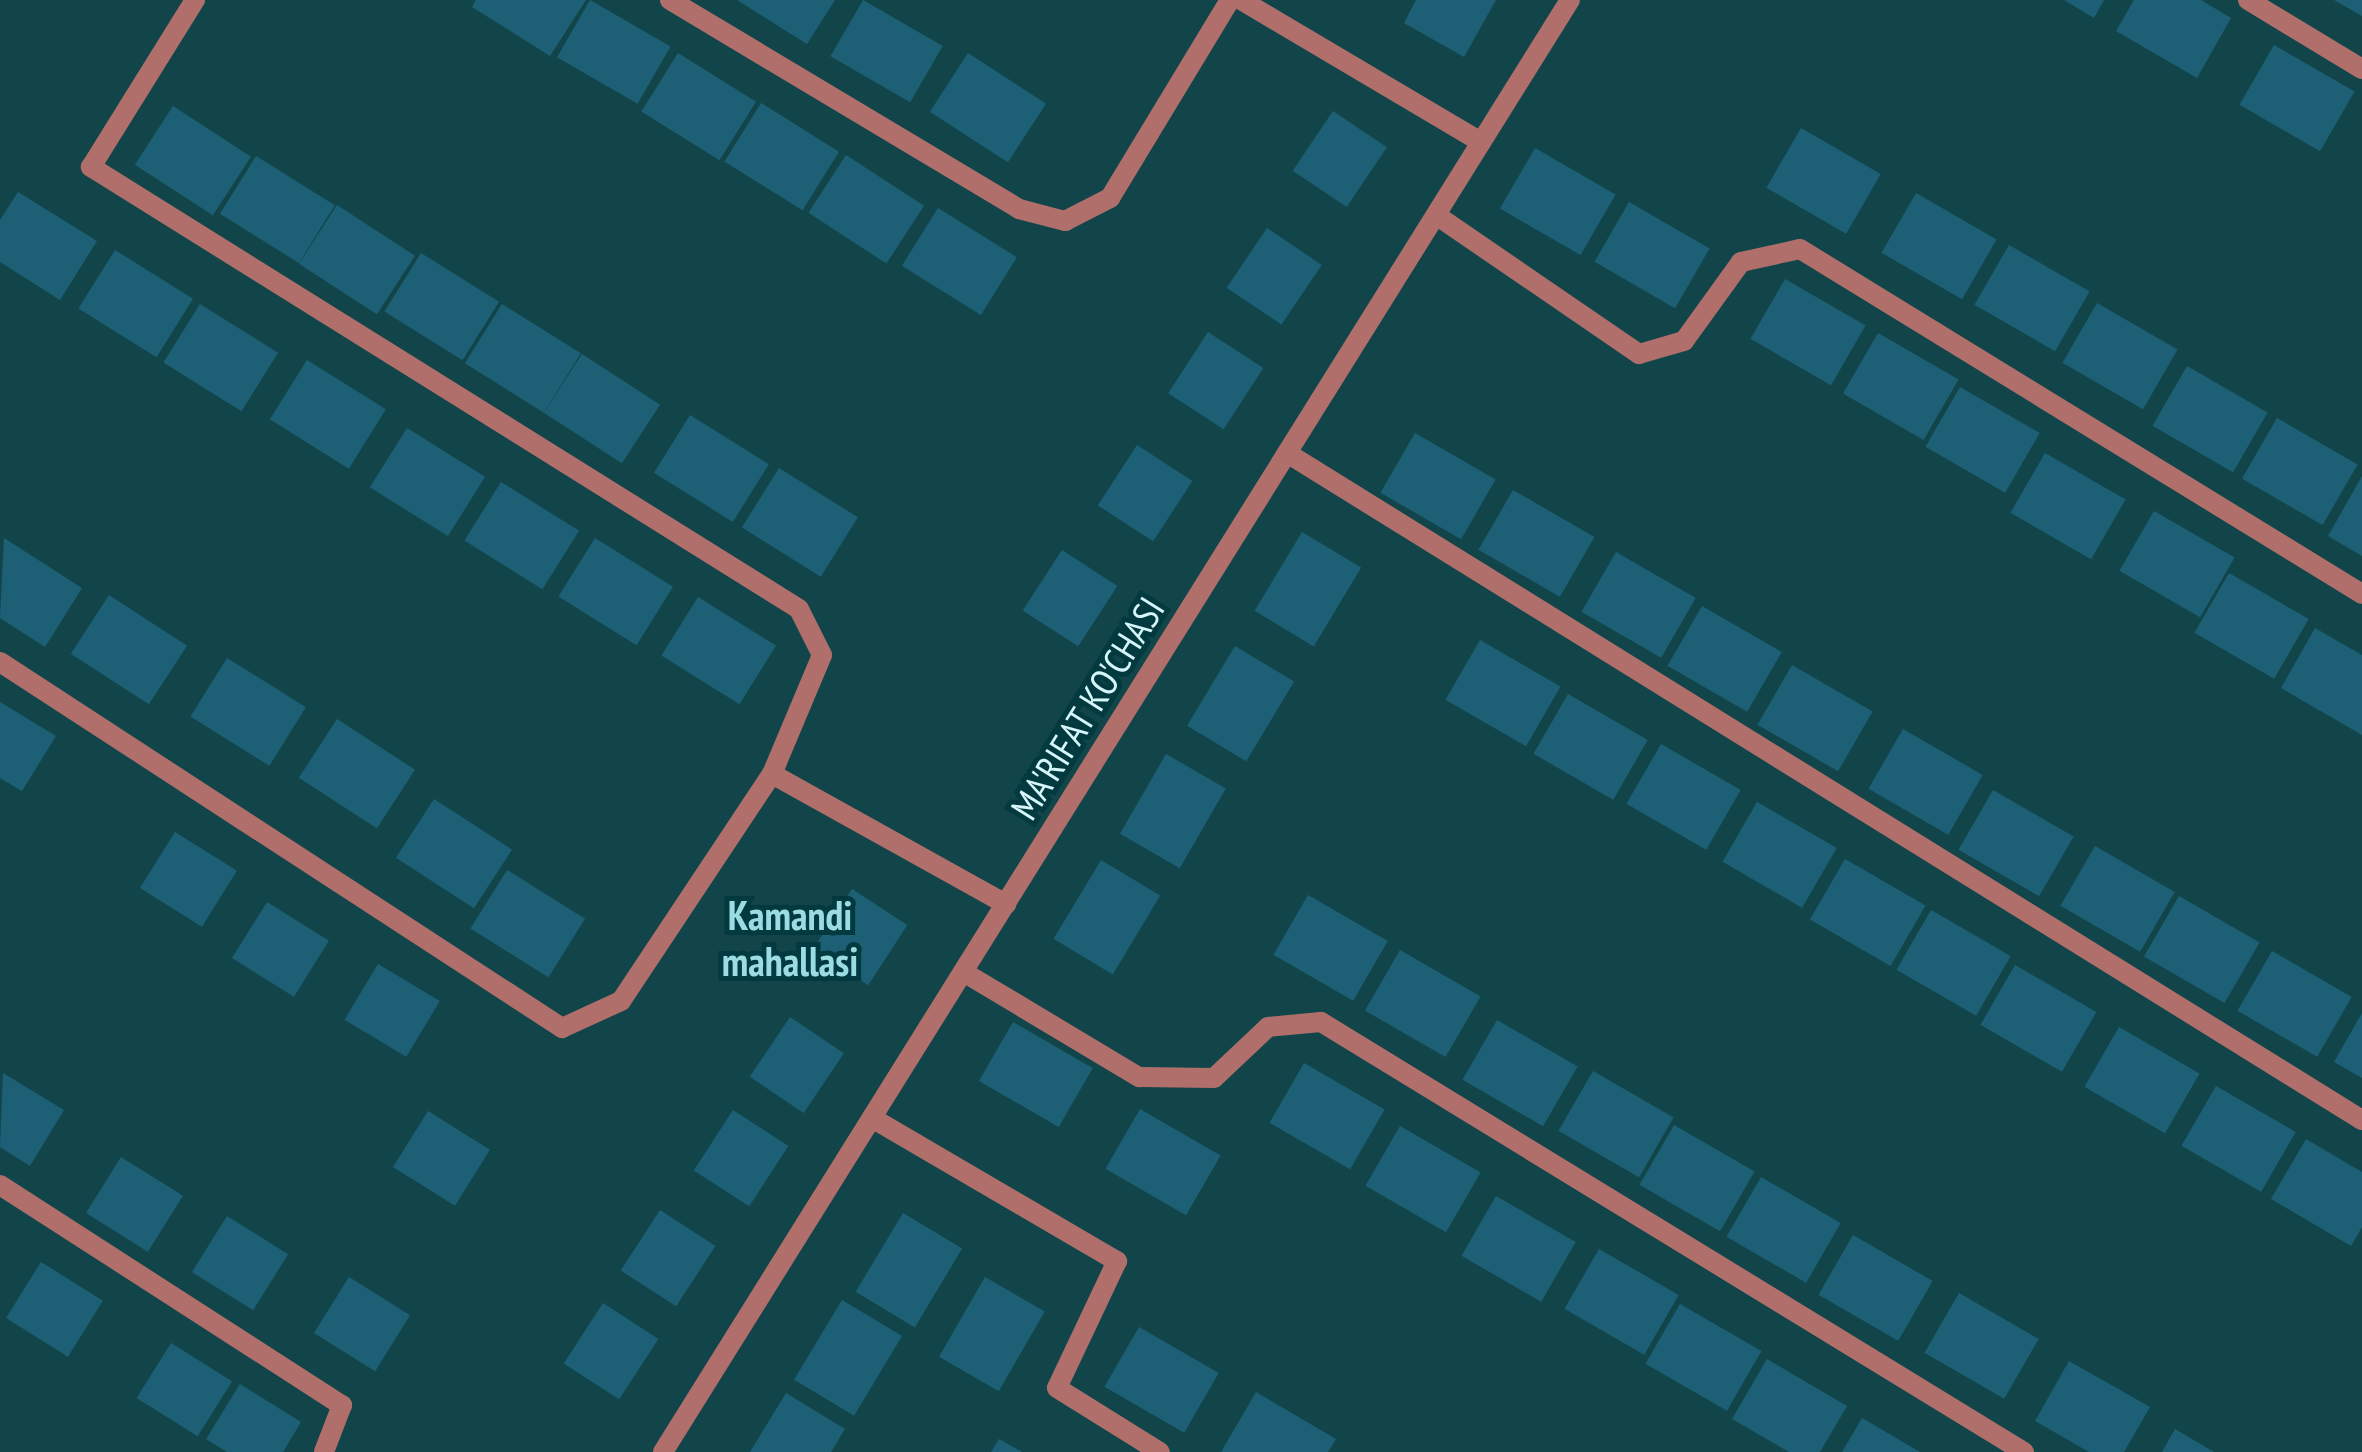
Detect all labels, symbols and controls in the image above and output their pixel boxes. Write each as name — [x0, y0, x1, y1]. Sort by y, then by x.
street label: MA'RIFAT KO'CHASI — [1000, 588, 1174, 828]
district label: Kamandi mahallasi — [722, 891, 858, 985]

